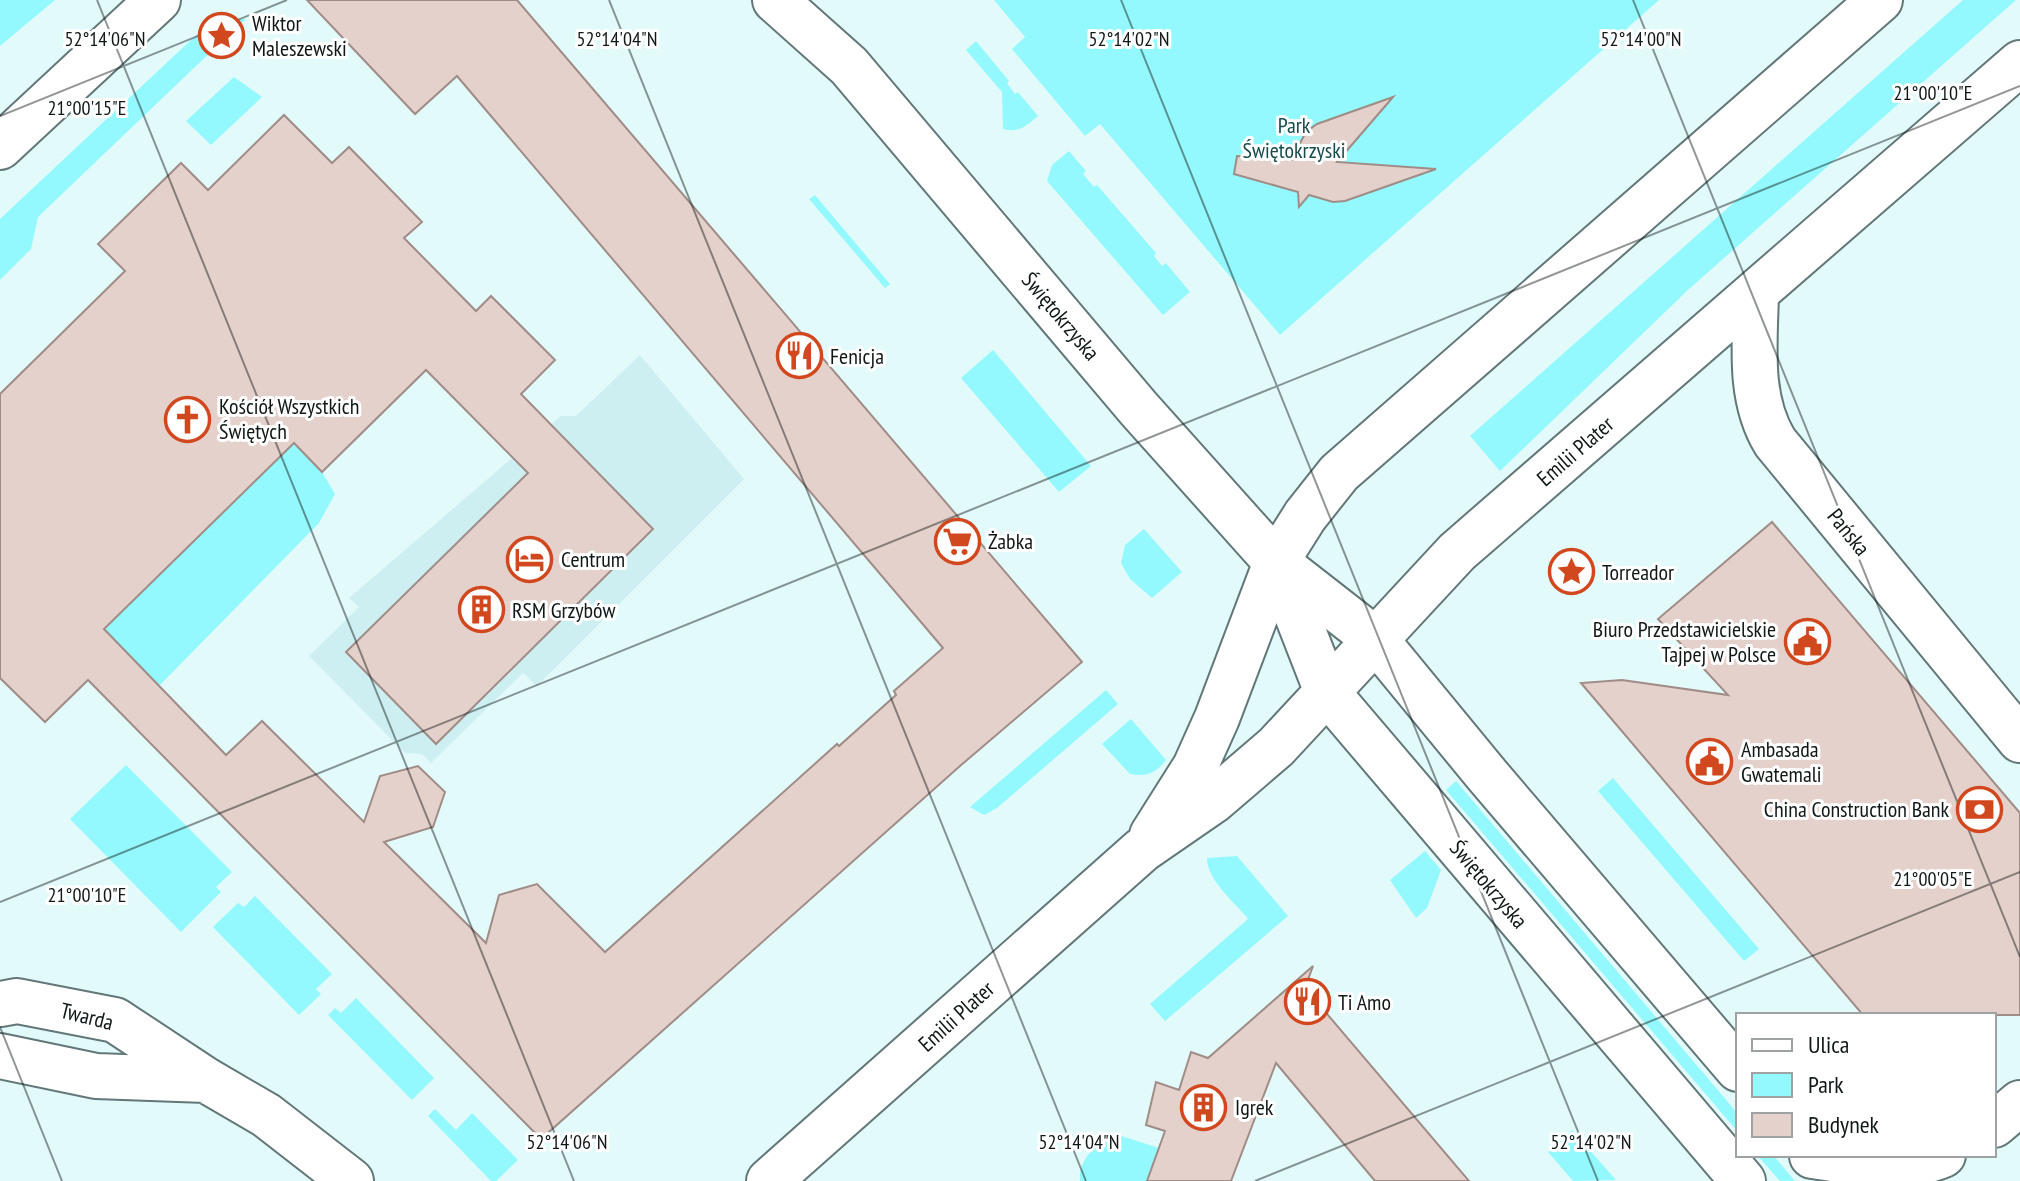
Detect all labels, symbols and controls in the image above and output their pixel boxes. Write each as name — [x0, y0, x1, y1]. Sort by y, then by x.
place label: Wiktor Maleszewski — [252, 9, 347, 62]
place icon: Wiktor Maleszewski — [197, 12, 245, 60]
text: 52°14'06"N — [65, 26, 145, 52]
text: 52°14'04"N — [577, 26, 657, 52]
text: 52°14'02"N — [1089, 26, 1169, 52]
text: 52°14'00"N — [1601, 26, 1681, 52]
text: 21°00'10"E — [1894, 80, 1972, 106]
text: 21°00'15"E — [48, 95, 126, 121]
park label: Park Świętokrzyski — [1243, 111, 1345, 164]
street label: Świętokrzyska — [1016, 266, 1106, 366]
restaurant icon: Fenicja — [775, 332, 823, 380]
place label: Fenicja — [830, 342, 884, 370]
place label: Kościół Wszystkich Świętych — [219, 392, 359, 445]
church icon: Kościół Wszystkich Świętych — [164, 395, 212, 443]
street label: Emilii Plater — [1531, 410, 1619, 492]
street label: Pańska — [1822, 503, 1876, 561]
supermarket icon: Żabka — [933, 517, 981, 565]
place label: Żabka — [988, 527, 1033, 555]
hotel icon: Centrum — [506, 535, 554, 583]
place label: Centrum — [561, 545, 625, 573]
place icon: Torreador — [1547, 548, 1595, 596]
place label: Torreador — [1602, 558, 1674, 586]
building icon: RSM Grzybów — [457, 586, 505, 634]
place label: RSM Grzybów — [512, 596, 615, 624]
place label: Biuro Przedstawicielskie Tajpej w Polsce — [1593, 615, 1776, 668]
public building icon: Biuro Przedstawicielskie Tajpej w Polsce — [1783, 618, 1831, 666]
place label: Ambasada Gwatemali — [1741, 735, 1822, 788]
public building icon: Ambasada Gwatemali — [1686, 738, 1734, 786]
bank icon: China Construction Bank — [1956, 785, 2004, 833]
place label: China Construction Bank — [1764, 795, 1949, 823]
street label: Świętokrzyska — [1444, 834, 1534, 934]
text: 21°00'05"E — [1894, 866, 1972, 892]
text: 21°00'10"E — [48, 882, 126, 908]
street label: Emilii Plater — [912, 975, 1000, 1057]
restaurant icon: Ti Amo — [1283, 978, 1331, 1026]
place label: Ti Amo — [1338, 988, 1391, 1016]
street label: Twarda — [58, 996, 116, 1036]
legend — [1736, 1013, 1996, 1157]
text: Ulica — [1808, 1029, 1849, 1060]
text: Park — [1808, 1069, 1844, 1100]
building icon: Igrek — [1180, 1083, 1228, 1131]
place label: Igrek — [1235, 1093, 1274, 1121]
text: Budynek — [1808, 1109, 1880, 1140]
text: 52°14'06"N — [527, 1129, 607, 1155]
text: 52°14'04"N — [1039, 1129, 1119, 1155]
text: 52°14'02"N — [1551, 1129, 1631, 1155]

